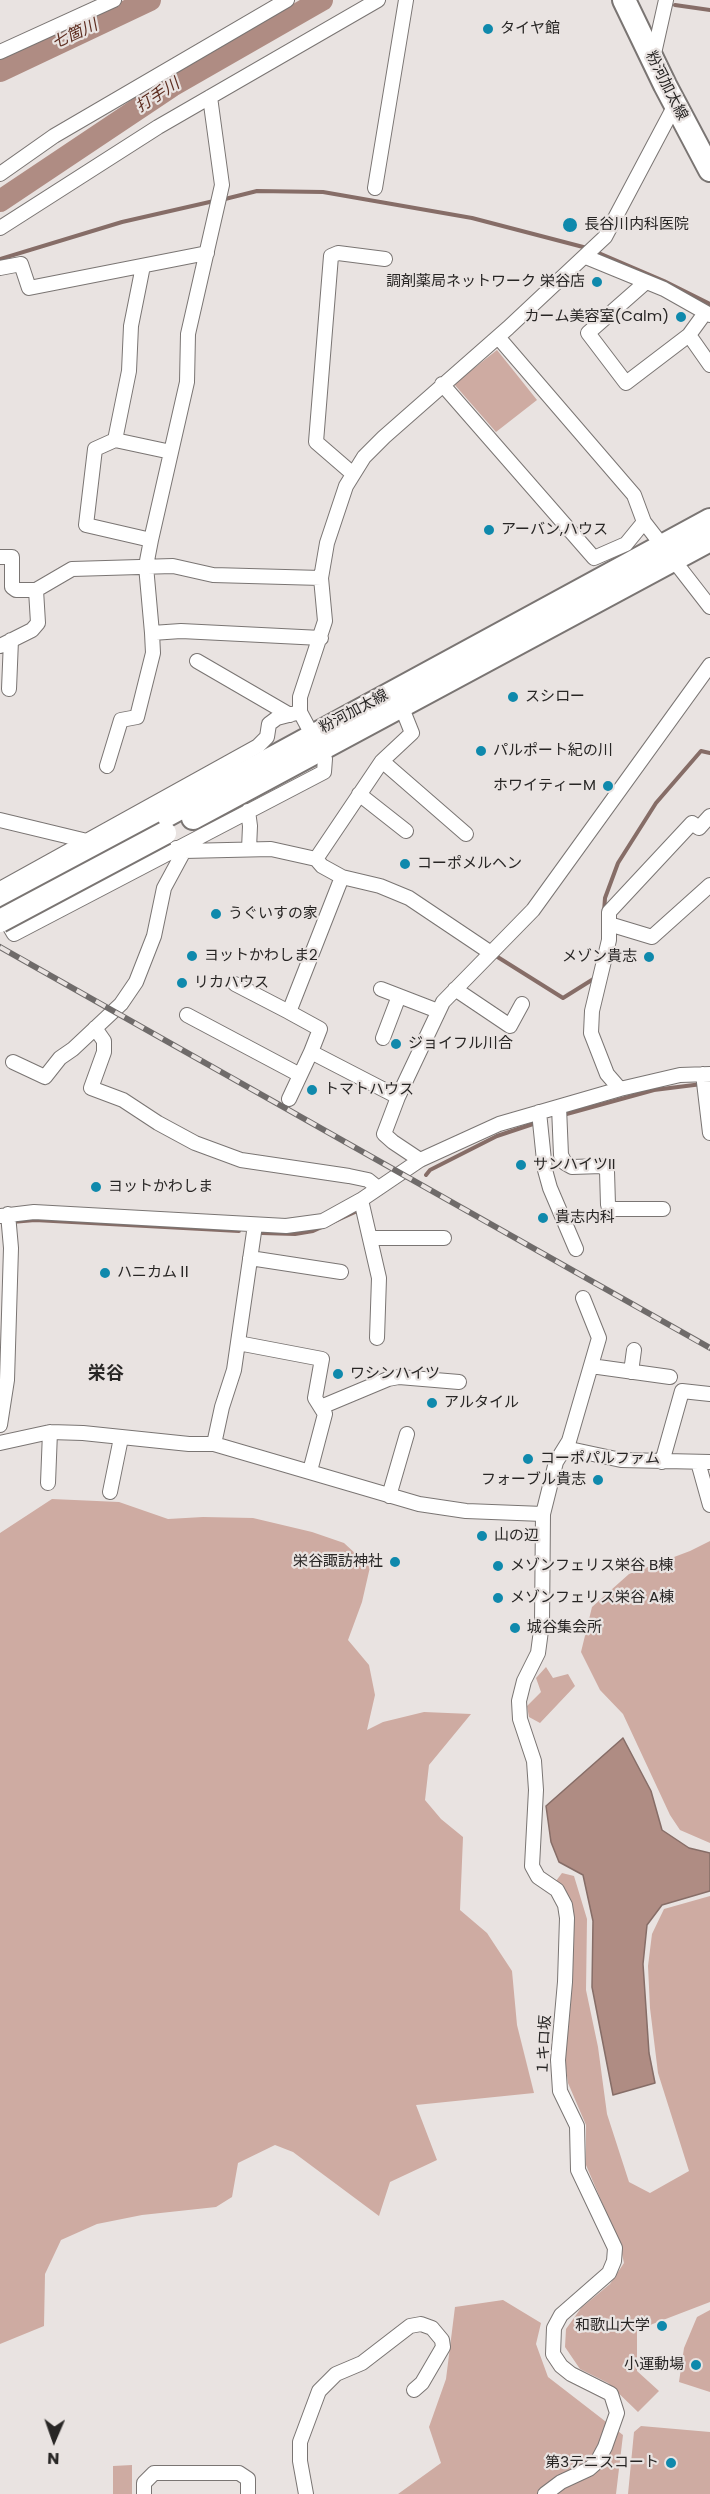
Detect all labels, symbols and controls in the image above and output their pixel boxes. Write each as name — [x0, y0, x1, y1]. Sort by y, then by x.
water label: 七箇川 — [49, 16, 101, 54]
place label: タイヤ館 — [500, 20, 560, 38]
marker: タイヤ館 — [481, 22, 495, 36]
street label: 粉河加太線 — [641, 49, 691, 123]
water label: 打手川 — [133, 75, 183, 117]
marker: 長谷川内科医院 — [561, 216, 579, 234]
place label: 長谷川内科医院 — [584, 216, 689, 234]
place label: 調剤薬局ネットワーク 栄谷店 — [386, 273, 585, 291]
marker: 調剤薬局ネットワーク 栄谷店 — [590, 275, 604, 289]
place label: カーム美容室(Calm) — [525, 308, 669, 326]
marker: カーム美容室(Calm) — [674, 310, 688, 324]
place label: アーバン,ハウス — [501, 521, 608, 539]
marker: アーバン,ハウス — [482, 523, 496, 537]
street label: 粉河加太線 — [317, 686, 391, 738]
place label: スシロー — [525, 688, 585, 706]
marker: スシロー — [506, 690, 520, 704]
place label: パルポート紀の川 — [493, 742, 613, 760]
marker: パルポート紀の川 — [474, 744, 488, 758]
place label: ホワイティーM — [493, 777, 596, 795]
marker: ホワイティーM — [601, 779, 615, 793]
place label: コーポメルヘン — [417, 855, 522, 873]
marker: コーポメルヘン — [398, 857, 412, 871]
place label: うぐいすの家 — [228, 905, 318, 923]
marker: うぐいすの家 — [209, 907, 223, 921]
place label: ヨットかわしま2 — [204, 947, 318, 965]
place label: メゾン貴志 — [562, 948, 637, 966]
marker: ヨットかわしま2 — [185, 949, 199, 963]
marker: メゾン貴志 — [642, 950, 656, 964]
place label: リカハウス — [194, 974, 269, 992]
marker: リカハウス — [175, 976, 189, 990]
place label: ジョイフル川合 — [408, 1035, 513, 1053]
marker: ジョイフル川合 — [389, 1037, 403, 1051]
place label: トマトハウス — [324, 1081, 414, 1099]
marker: トマトハウス — [305, 1083, 319, 1097]
place label: サンハイツII — [533, 1156, 615, 1174]
marker: サンハイツII — [514, 1158, 528, 1172]
place label: ヨットかわしま — [108, 1178, 213, 1196]
marker: ヨットかわしま — [89, 1180, 103, 1194]
place label: 貴志内科 — [555, 1209, 615, 1227]
marker: 貴志内科 — [536, 1211, 550, 1225]
place label: ハニカムⅡ — [117, 1264, 192, 1282]
marker: ハニカムⅡ — [98, 1266, 112, 1280]
district label: 栄谷 — [88, 1363, 124, 1385]
place label: ワシンハイツ — [350, 1365, 440, 1383]
marker: ワシンハイツ — [331, 1367, 345, 1381]
place label: アルタイル — [444, 1394, 519, 1412]
marker: アルタイル — [425, 1396, 439, 1410]
place label: コーポパルファム — [540, 1450, 660, 1468]
marker: コーポパルファム — [521, 1452, 535, 1466]
place label: フォーブル貴志 — [481, 1471, 586, 1489]
marker: フォーブル貴志 — [591, 1473, 605, 1487]
place label: 山の辺 — [494, 1527, 539, 1545]
marker: 山の辺 — [475, 1529, 489, 1543]
place label: 栄谷諏訪神社 — [293, 1553, 383, 1571]
marker: 栄谷諏訪神社 — [388, 1555, 402, 1569]
place label: メゾンフェリス栄谷 B棟 — [510, 1557, 673, 1575]
marker: メゾンフェリス栄谷 B棟 — [491, 1559, 505, 1573]
place label: メゾンフェリス栄谷 A棟 — [510, 1589, 674, 1607]
marker: メゾンフェリス栄谷 A棟 — [491, 1591, 505, 1605]
place label: 城谷集会所 — [527, 1619, 602, 1637]
marker: 城谷集会所 — [508, 1621, 522, 1635]
street label: １キロ坂 — [534, 2015, 556, 2075]
place label: 和歌山大学 — [575, 2317, 650, 2335]
marker: 和歌山大学 — [655, 2319, 669, 2333]
place label: 小運動場 — [624, 2356, 684, 2374]
marker: 小運動場 — [689, 2358, 703, 2372]
north arrow — [24, 2410, 84, 2470]
text: N — [47, 2447, 60, 2470]
place label: 第3テニスコート — [545, 2454, 659, 2472]
marker: 第3テニスコート — [664, 2456, 678, 2470]

